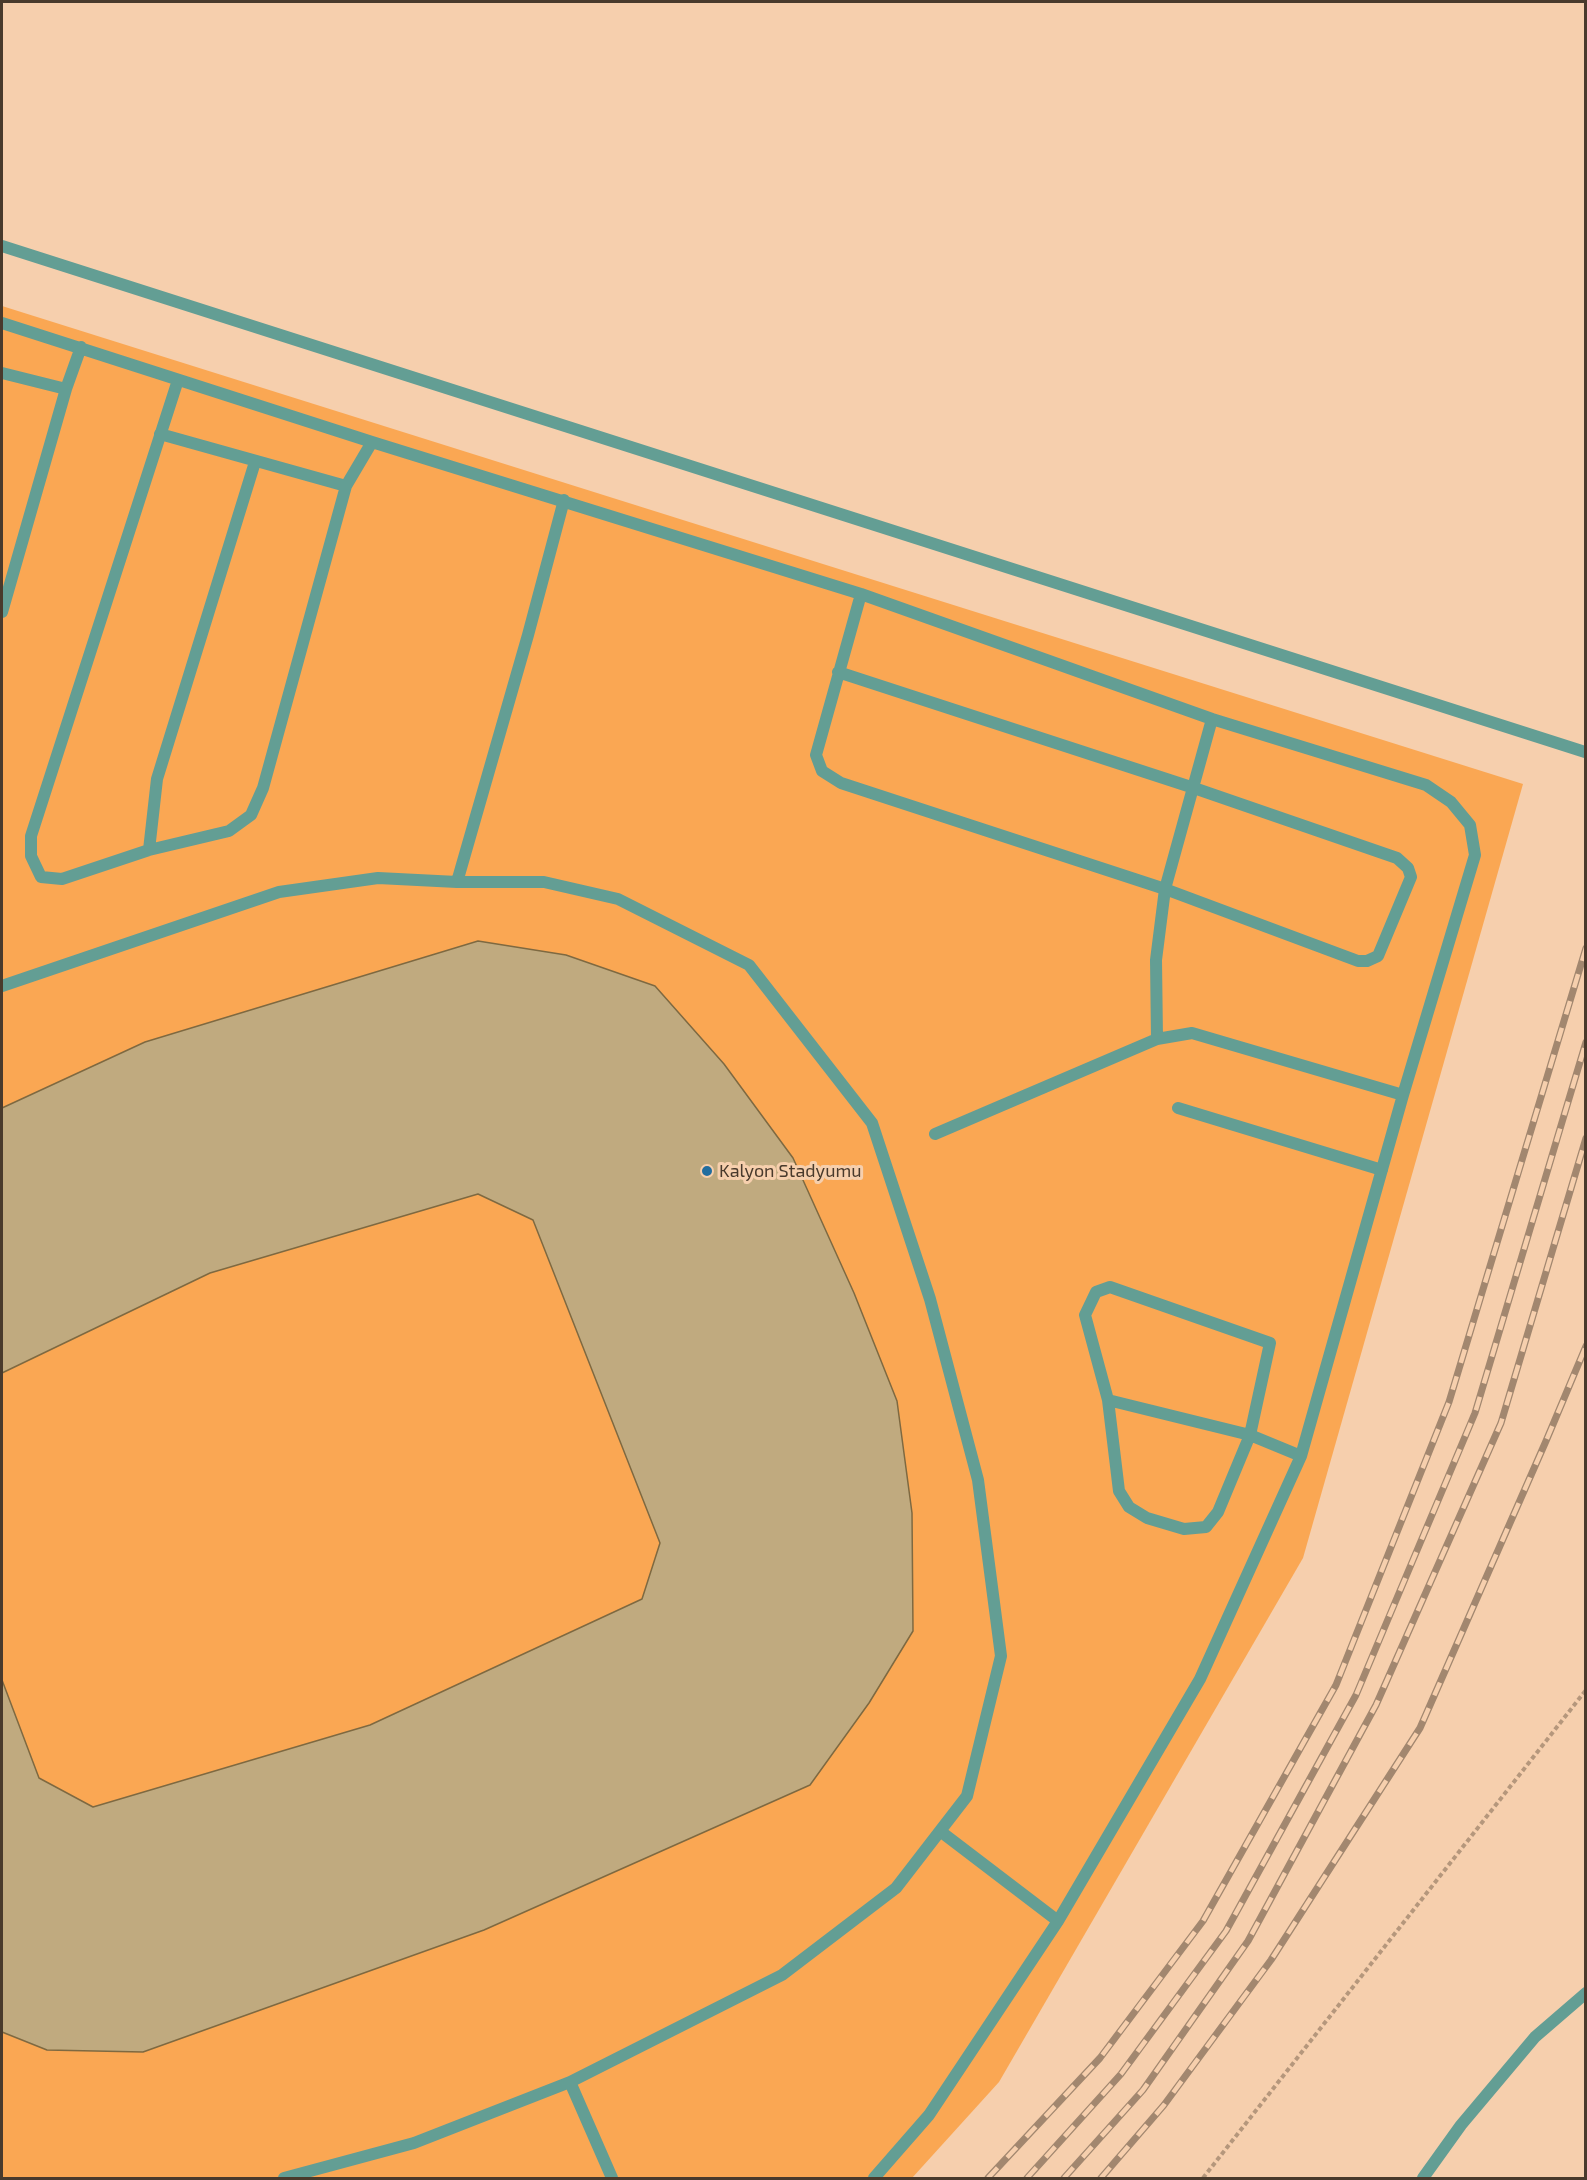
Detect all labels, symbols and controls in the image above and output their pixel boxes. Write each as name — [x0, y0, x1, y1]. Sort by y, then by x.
place label: Kalyon Stadyumu — [719, 1160, 861, 1182]
marker: Kalyon Stadyumu — [700, 1164, 714, 1178]

